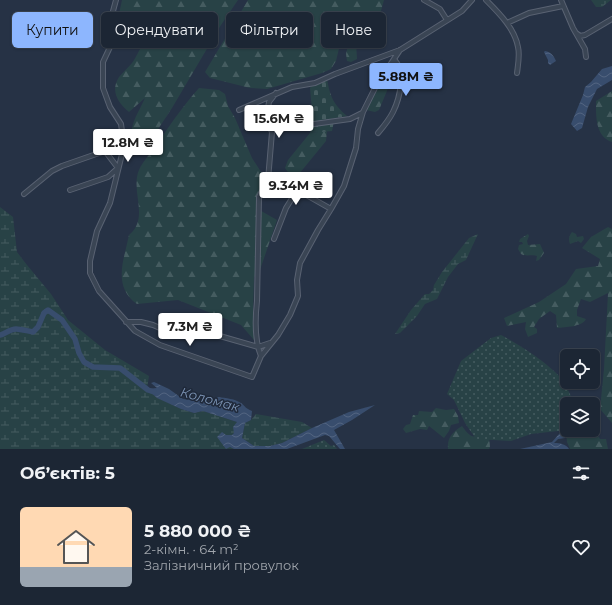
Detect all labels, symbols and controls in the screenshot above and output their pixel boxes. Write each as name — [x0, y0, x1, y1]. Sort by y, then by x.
chip: Купити — [12, 12, 93, 48]
chip: Орендувати — [101, 12, 218, 48]
chip: Фільтри — [226, 12, 313, 48]
chip: Нове — [321, 12, 386, 48]
pin: 5.88M ₴ — [369, 63, 443, 97]
text: 5.88M ₴ — [378, 68, 434, 84]
pin: 15.6M ₴ — [242, 105, 316, 139]
text: 15.6M ₴ — [253, 110, 305, 126]
pin: 12.8M ₴ — [91, 129, 165, 163]
text: 12.8M ₴ — [102, 134, 154, 150]
pin: 9.34M ₴ — [259, 172, 333, 206]
text: 9.34M ₴ — [268, 177, 324, 193]
pin: 7.3M ₴ — [157, 313, 223, 347]
text: 7.3M ₴ — [167, 318, 213, 334]
map controls — [560, 349, 600, 437]
button: locate — [560, 349, 600, 389]
water label: Коломак — [179, 383, 242, 415]
button: layers — [560, 397, 600, 437]
icon: filters — [570, 462, 592, 484]
text: Об’єктів: 5 — [20, 463, 115, 483]
text: 5 880 000 ₴ — [144, 521, 251, 541]
icon: home — [52, 523, 100, 571]
icon: heart — [570, 536, 592, 558]
text: 2-кімн. · 64 m² — [144, 541, 239, 557]
text: Залізничний провулок — [144, 557, 299, 573]

